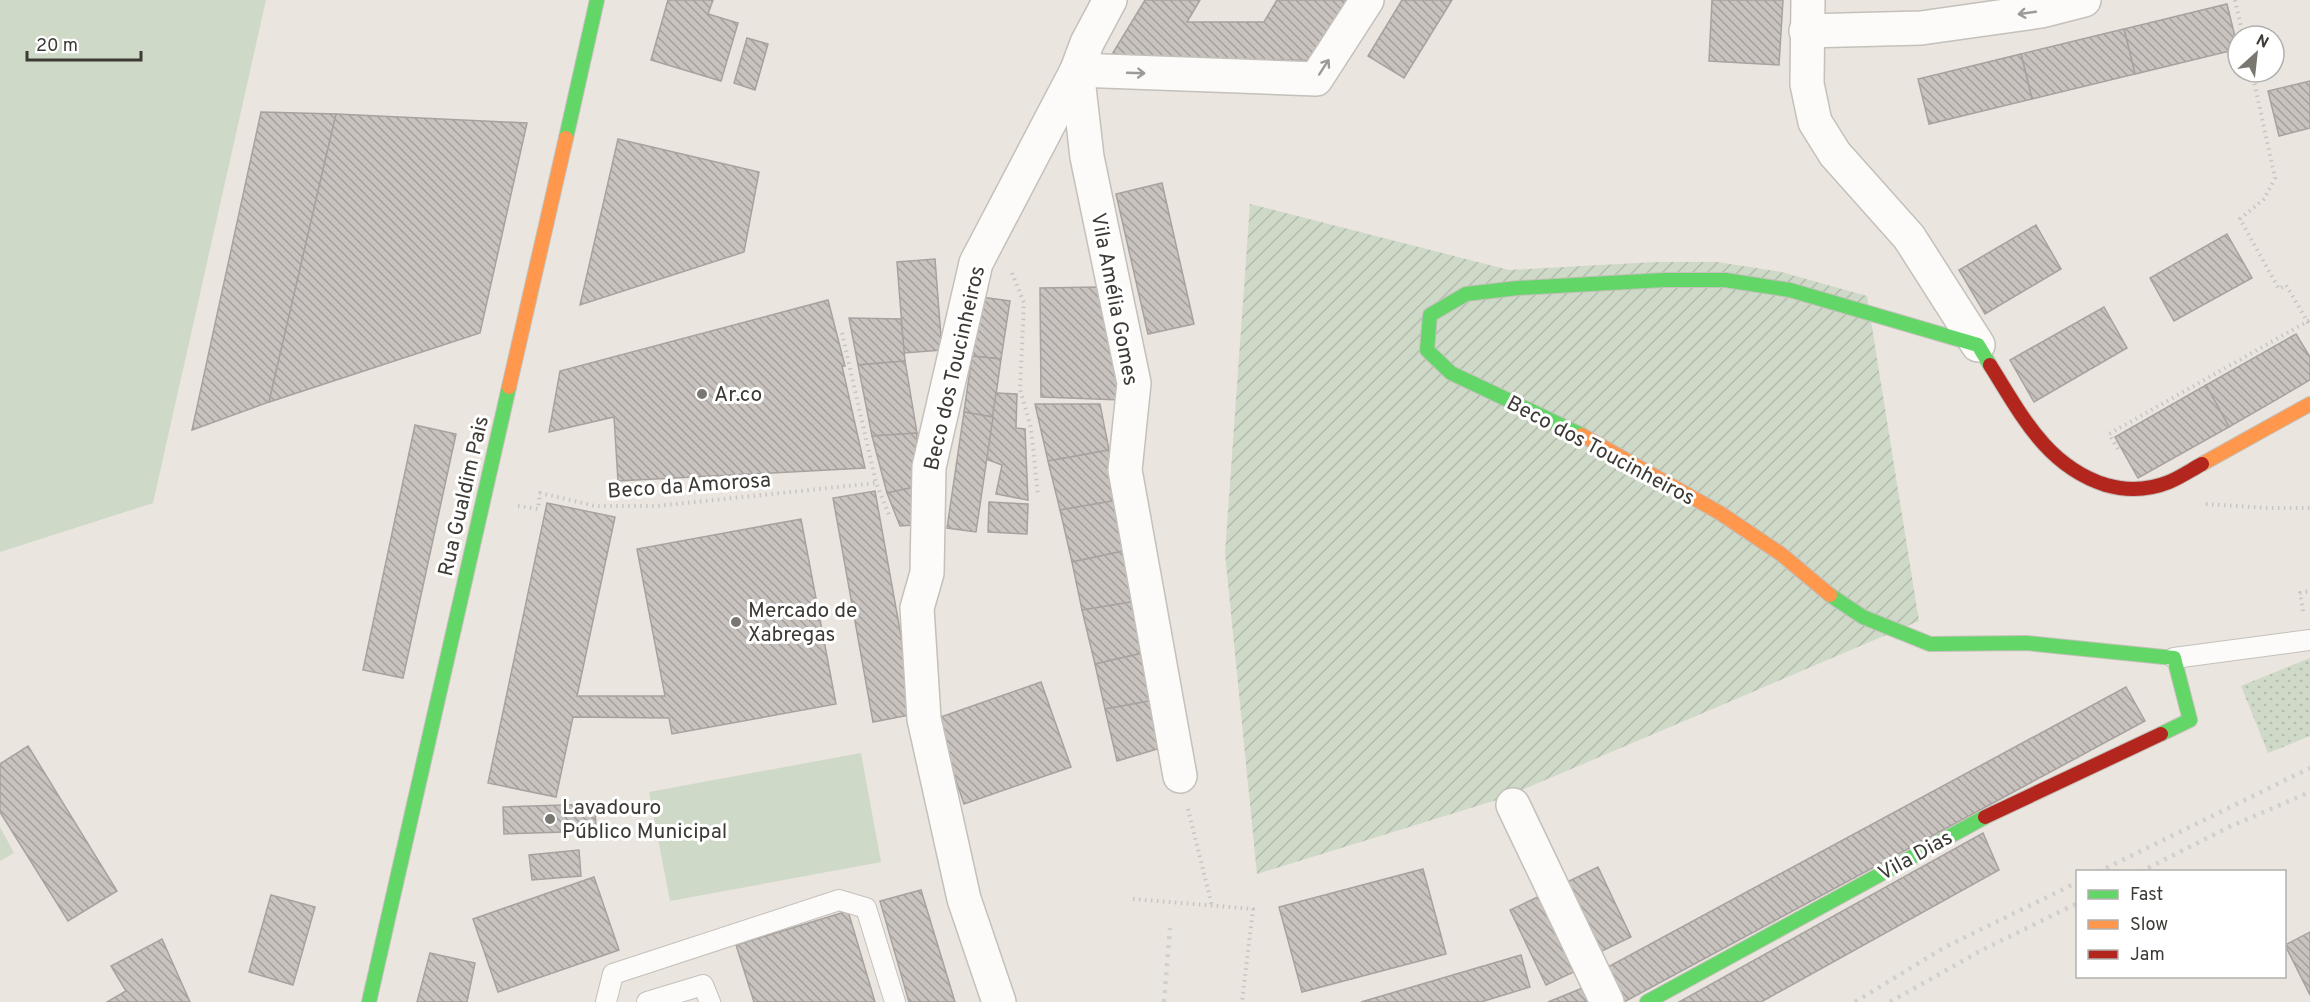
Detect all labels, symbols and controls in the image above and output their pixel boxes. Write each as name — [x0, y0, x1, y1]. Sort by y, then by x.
one-way arrow — [2018, 8, 2038, 19]
scale bar — [27, 24, 141, 62]
north arrow — [2226, 24, 2286, 84]
text: N — [2252, 31, 2272, 54]
text: 20 m — [36, 35, 78, 58]
one-way arrow — [1318, 59, 1330, 76]
one-way arrow — [1125, 67, 1145, 78]
street label: Vila Amélia Gomes — [1084, 211, 1143, 388]
street label: Beco dos Toucinheiros — [919, 263, 992, 473]
place label: Ar.co — [714, 382, 762, 409]
marker: Ar.co — [695, 387, 709, 401]
street label: Beco dos Toucinheiros — [1501, 390, 1699, 512]
street label: Rua Gualdim Pais — [433, 414, 496, 579]
street label: Beco da Amorosa — [607, 467, 772, 506]
place label: Mercado de Xabregas — [748, 598, 857, 649]
marker: Mercado de Xabregas — [729, 615, 743, 629]
place label: Lavadouro Público Municipal — [562, 795, 727, 846]
marker: Lavadouro Público Municipal — [543, 812, 557, 826]
street label: Vila Dias — [1874, 825, 1958, 888]
legend — [2076, 870, 2286, 978]
text: Fast — [2130, 884, 2163, 907]
text: Slow — [2130, 914, 2168, 937]
text: Jam — [2130, 944, 2165, 967]

